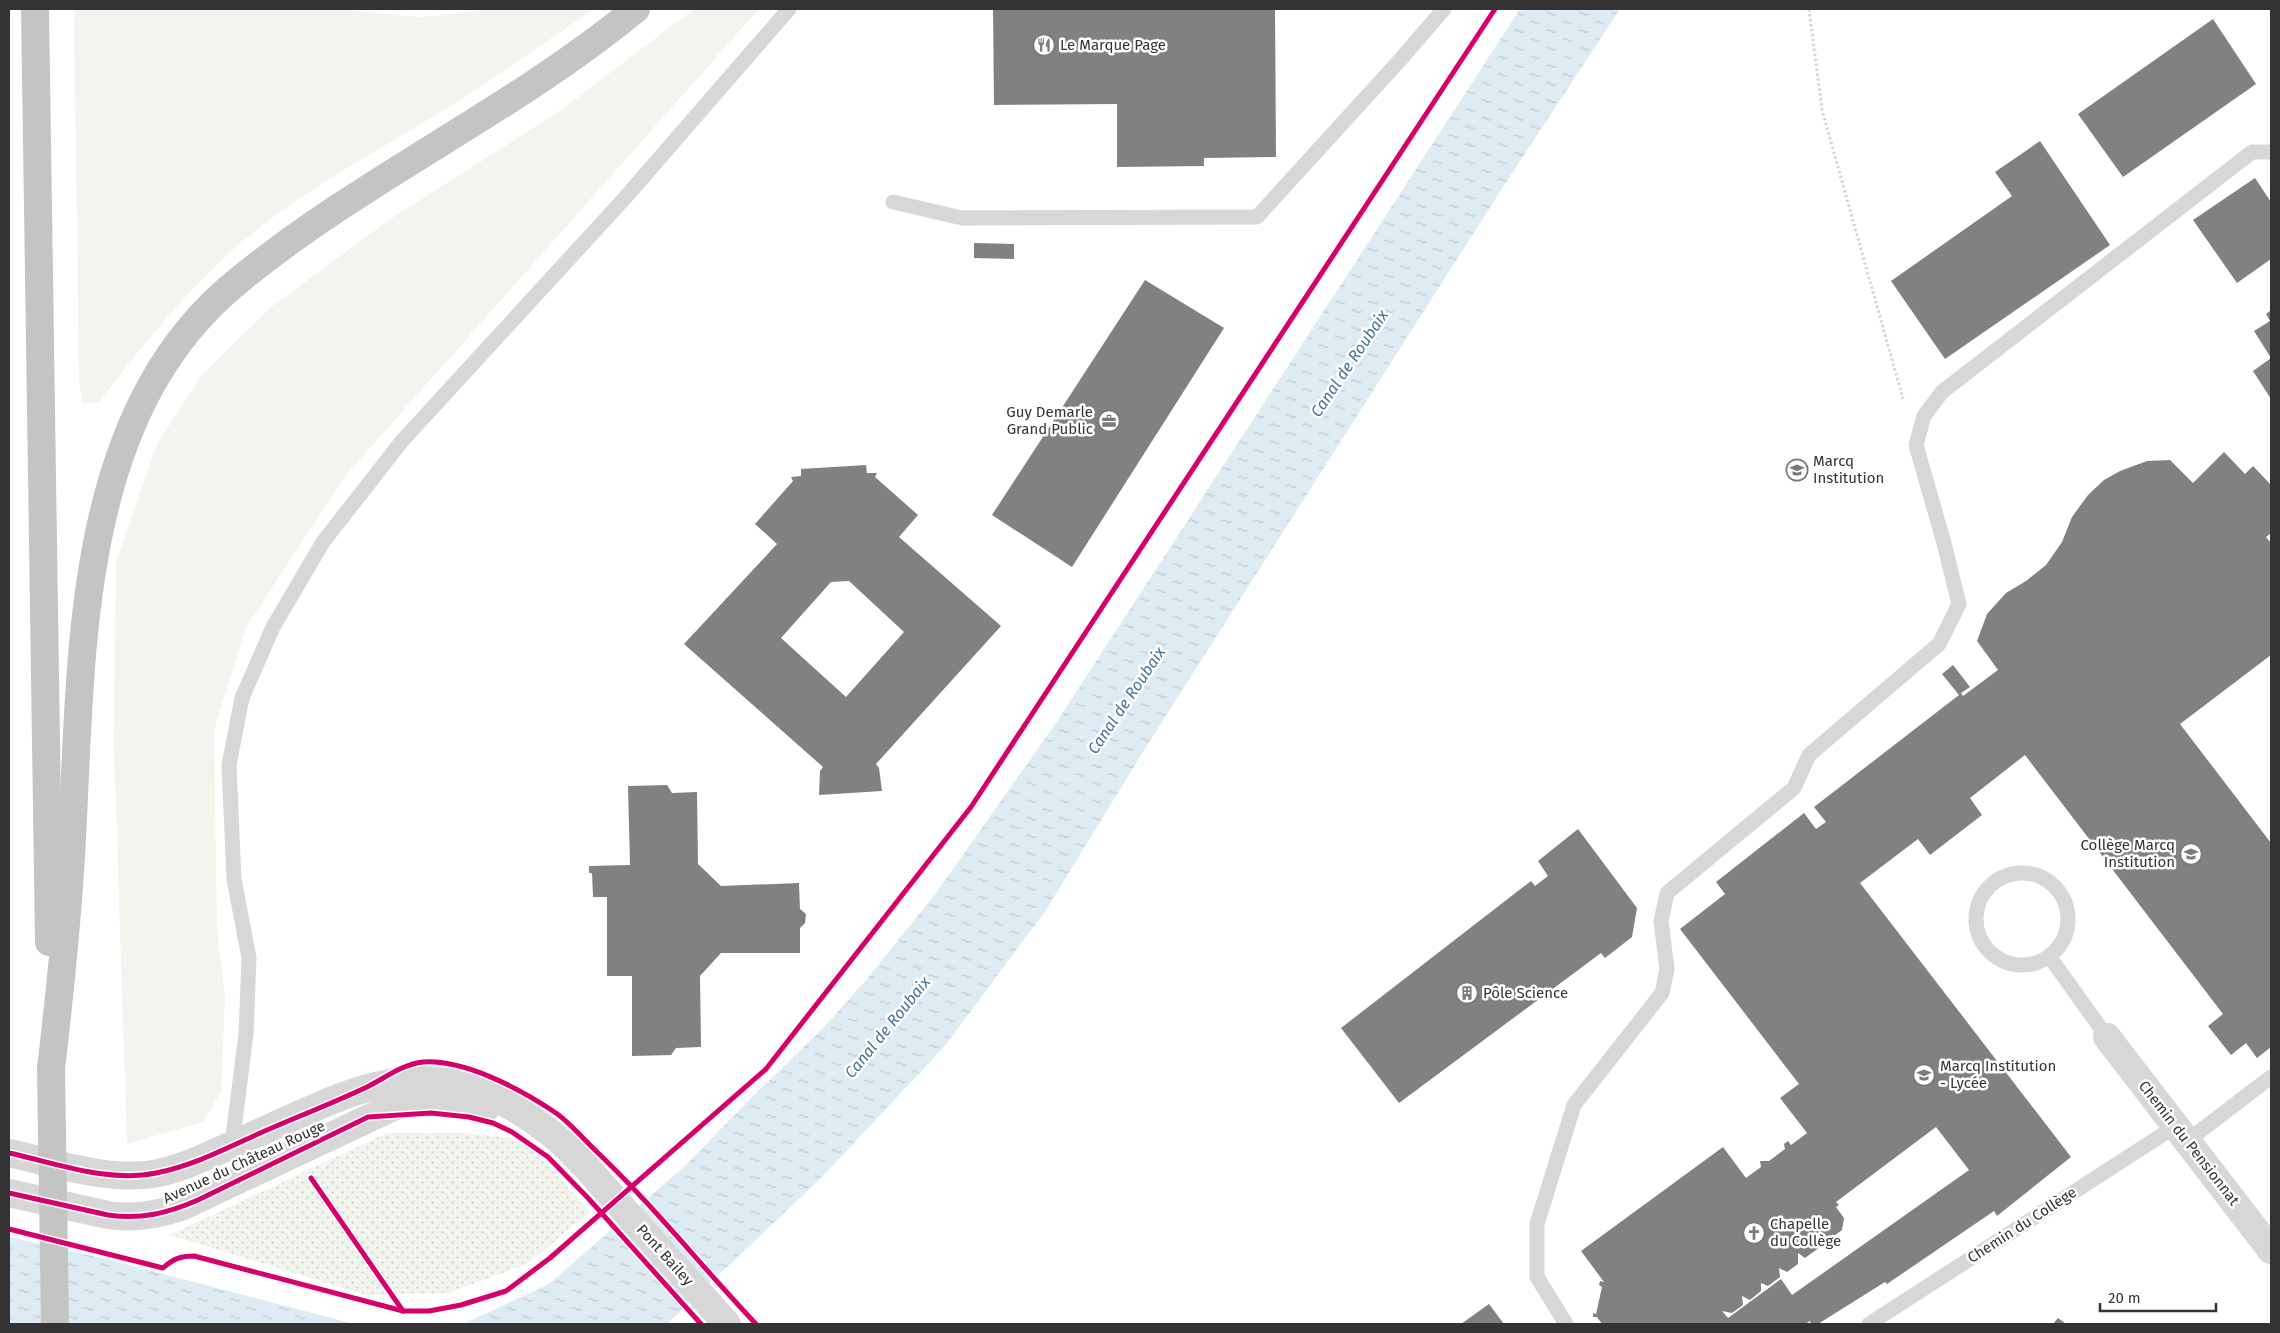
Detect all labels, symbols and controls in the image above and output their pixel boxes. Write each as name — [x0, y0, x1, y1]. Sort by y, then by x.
restaurant icon: Le Marque Page — [1032, 33, 1056, 57]
place label: Le Marque Page — [1060, 36, 1166, 54]
water label: Canal de Roubaix — [1307, 306, 1392, 420]
place label: Guy Demarle Grand Public — [1006, 403, 1093, 438]
office icon: Guy Demarle Grand Public — [1097, 409, 1121, 433]
place label: Marcq Institution — [1813, 452, 1884, 487]
school or university icon: Marcq Institution — [1785, 458, 1809, 482]
water label: Canal de Roubaix — [1084, 643, 1169, 757]
place label: Collège Marcq Institution — [2081, 836, 2175, 871]
school or university icon: Collège Marcq Institution — [2179, 842, 2203, 866]
water label: Canal de Roubaix — [841, 973, 934, 1082]
building icon: Pôle Science — [1455, 981, 1479, 1005]
place label: Pôle Science — [1483, 984, 1568, 1002]
place label: Marcq Institution - Lycée — [1940, 1057, 2056, 1092]
school or university icon: Marcq Institution - Lycée — [1912, 1063, 1936, 1087]
street label: Chemin du Pensionnat — [2135, 1077, 2244, 1209]
street label: Avenue du Château Rouge — [160, 1116, 328, 1208]
street label: Chemin du Collège — [1964, 1183, 2080, 1267]
place label: Chapelle du Collège — [1770, 1215, 1841, 1250]
street label: Pont Bailey — [633, 1221, 698, 1290]
church icon: Chapelle du Collège — [1742, 1221, 1766, 1245]
scale bar — [2100, 1280, 2216, 1312]
text: 20 m — [2108, 1289, 2141, 1307]

